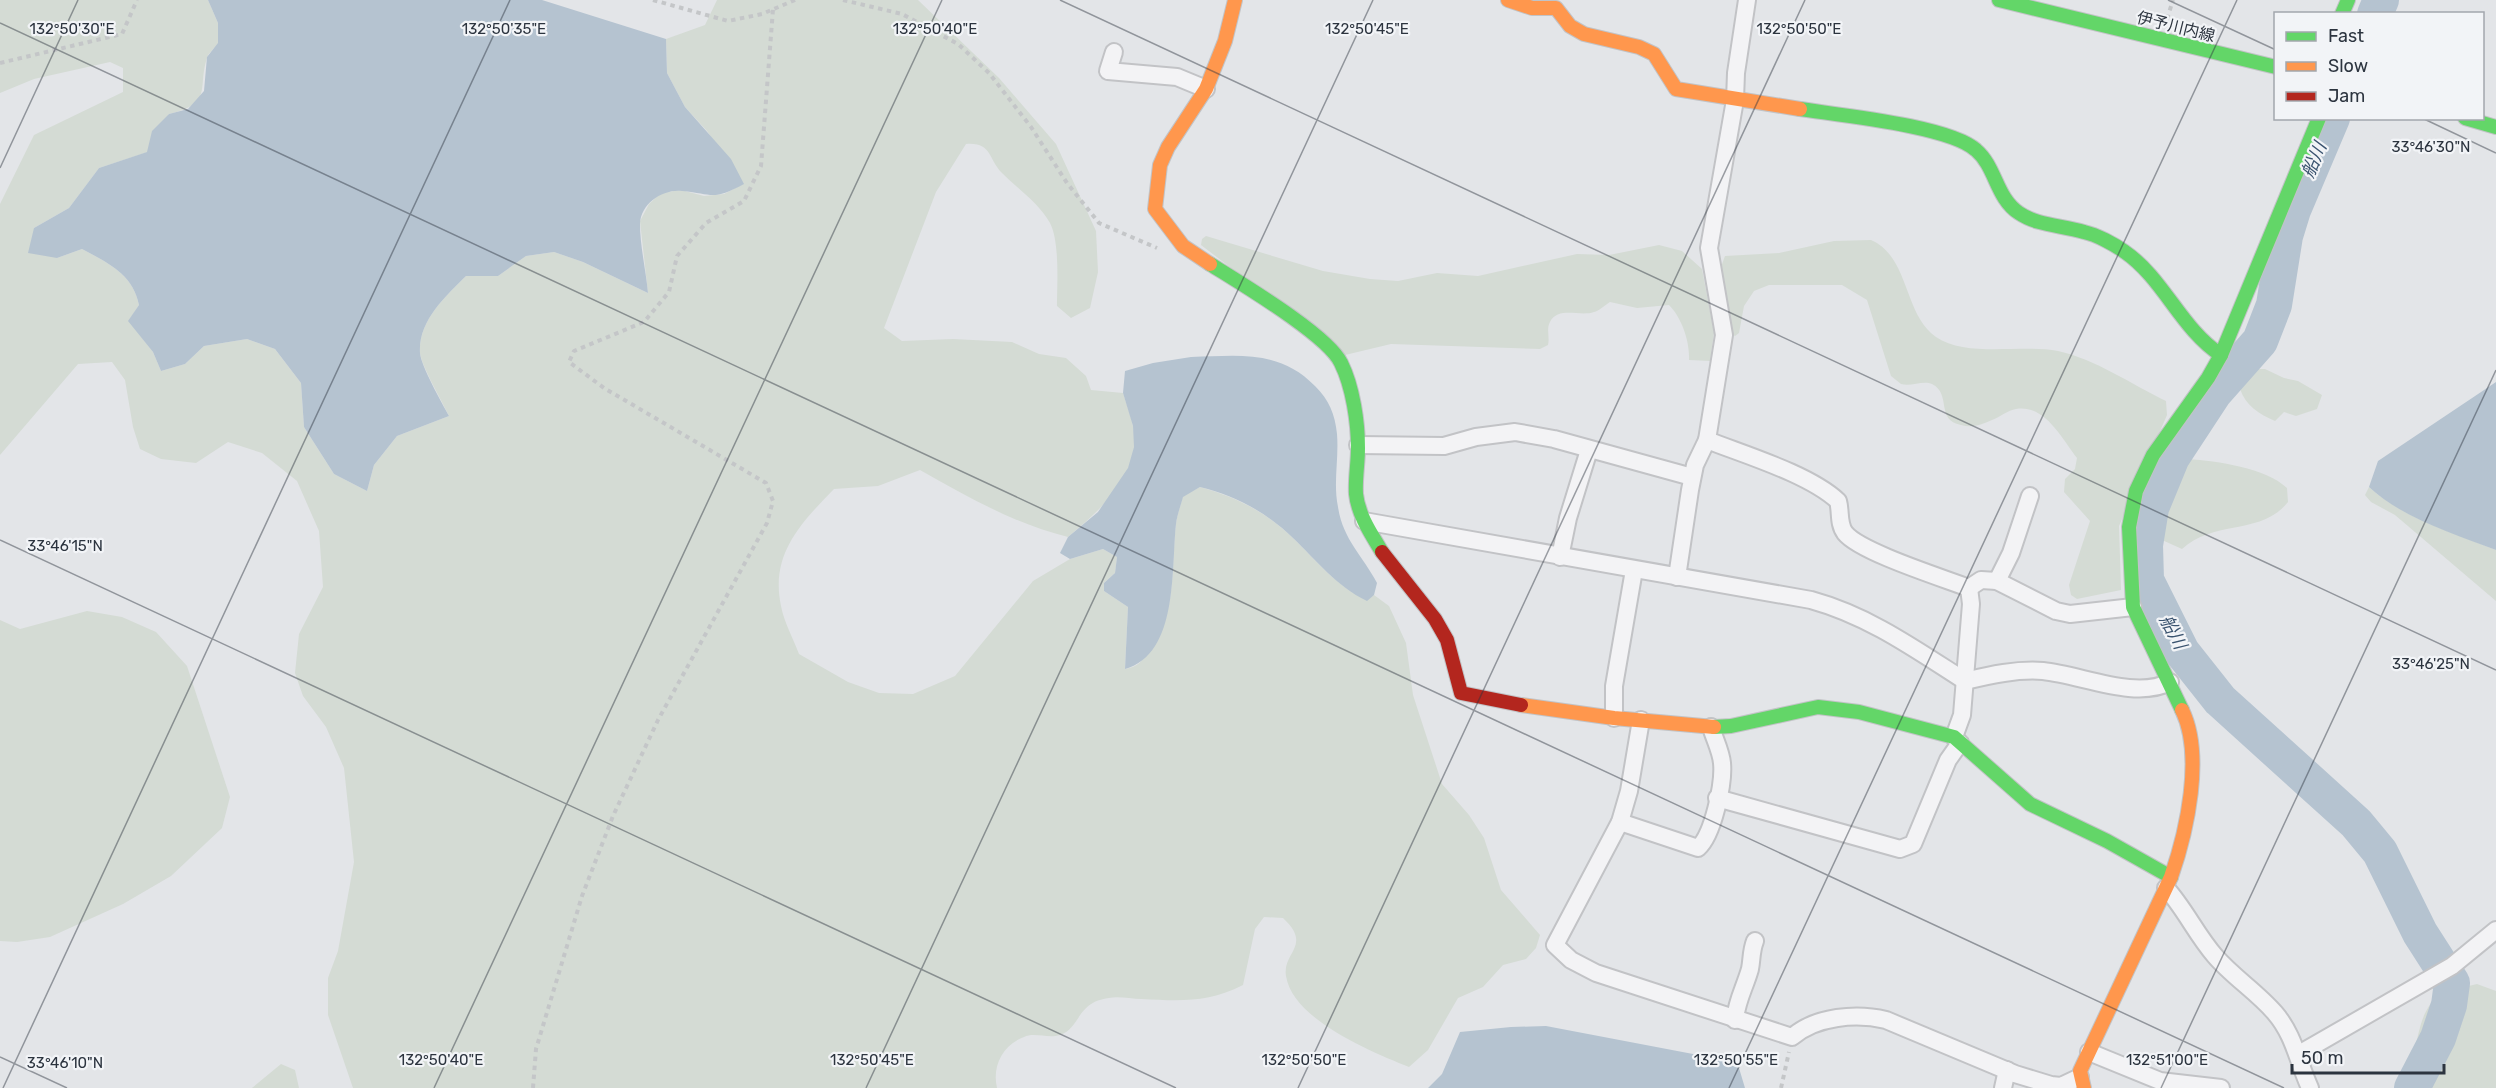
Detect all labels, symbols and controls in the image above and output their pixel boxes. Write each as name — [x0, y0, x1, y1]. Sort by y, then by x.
street label: 伊予川内線 — [2135, 8, 2217, 45]
legend — [2274, 12, 2484, 120]
text: 132°50'30"E — [29, 20, 115, 38]
text: 132°50'35"E — [462, 20, 546, 38]
text: 132°50'40"E — [893, 20, 977, 38]
text: 132°50'45"E — [1325, 20, 1409, 38]
text: 132°50'50"E — [1757, 20, 1841, 38]
text: Fast — [2328, 25, 2364, 47]
text: Slow — [2328, 55, 2368, 77]
text: Jam — [2328, 85, 2365, 107]
water label: 船川 — [2297, 137, 2332, 181]
text: 33°46'30"N — [2392, 138, 2470, 156]
text: 33°46'15"N — [27, 537, 103, 555]
water label: 船川 — [2155, 611, 2192, 655]
text: 33°46'25"N — [2392, 655, 2470, 673]
scale bar — [2292, 1037, 2444, 1075]
text: 50 m — [2301, 1047, 2344, 1069]
text: 132°50'40"E — [399, 1051, 483, 1069]
text: 132°50'45"E — [830, 1051, 914, 1069]
text: 132°50'50"E — [1262, 1051, 1346, 1069]
text: 132°50'55"E — [1694, 1051, 1778, 1069]
text: 132°51'00"E — [2126, 1051, 2208, 1069]
text: 33°46'10"N — [27, 1054, 103, 1072]

